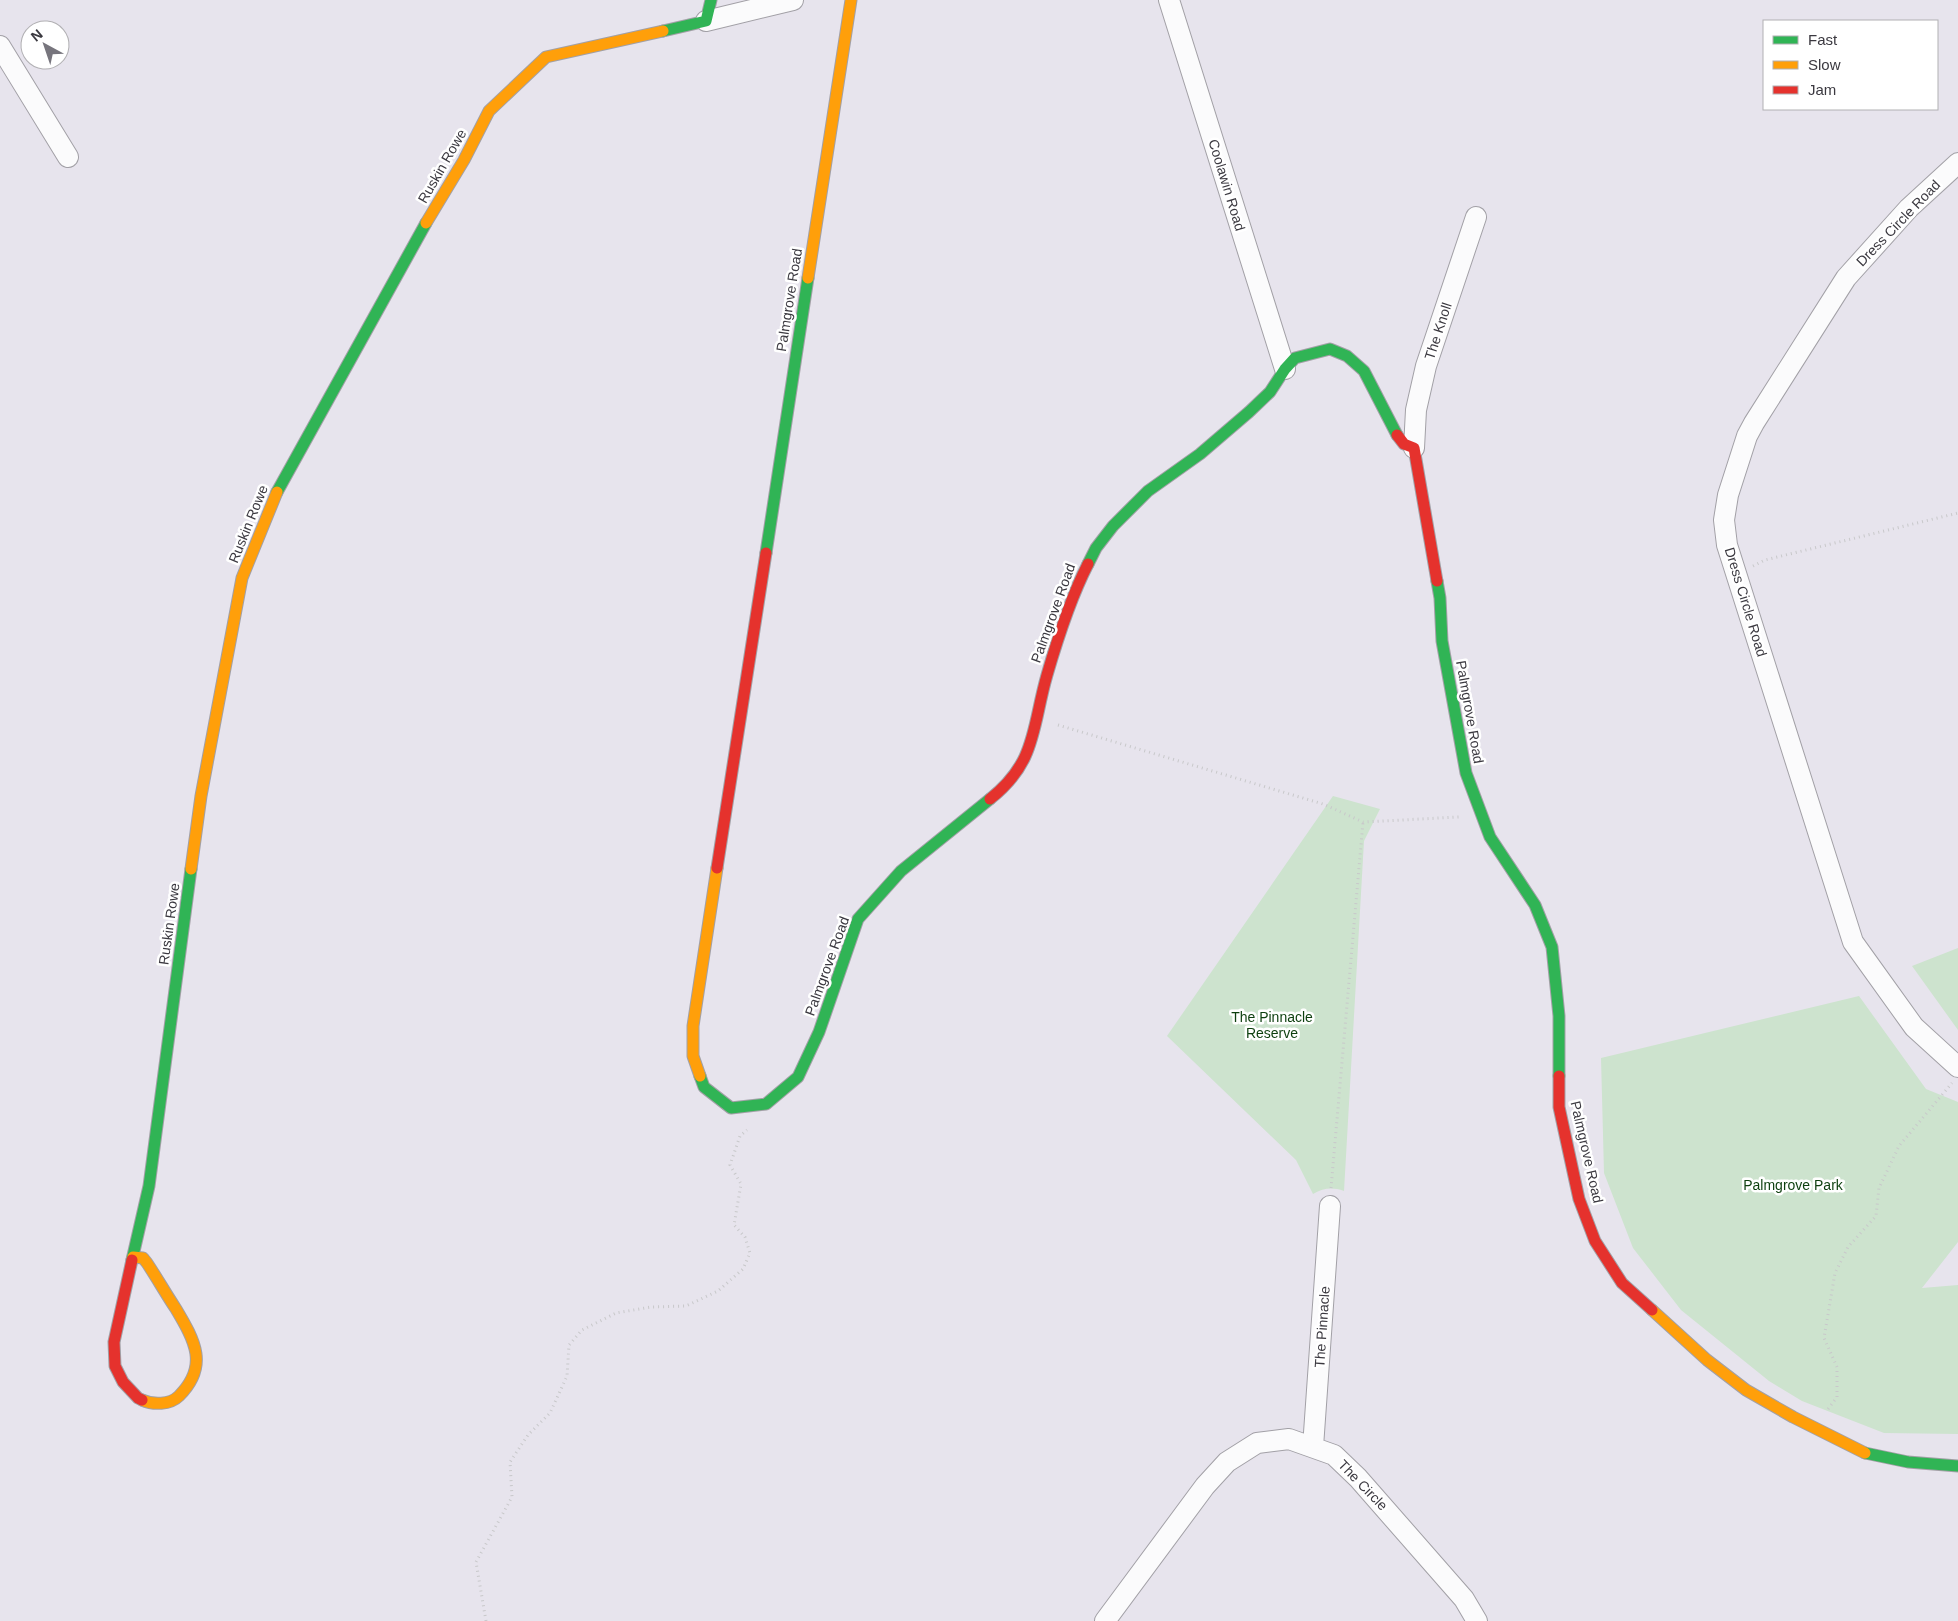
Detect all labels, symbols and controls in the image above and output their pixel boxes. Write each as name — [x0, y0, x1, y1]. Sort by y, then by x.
north arrow — [20, 20, 70, 70]
legend — [1763, 20, 1938, 110]
text: N — [28, 26, 46, 44]
text: Fast — [1808, 31, 1838, 48]
text: Slow — [1808, 56, 1841, 73]
text: Jam — [1808, 81, 1836, 98]
street label: Ruskin Rowe — [414, 126, 470, 206]
street label: Coolawin Road — [1205, 137, 1249, 233]
street label: Dress Circle Road — [1853, 177, 1943, 269]
street label: Palmgrove Road — [773, 247, 805, 353]
street label: The Knoll — [1421, 300, 1455, 362]
street label: Ruskin Rowe — [225, 483, 271, 565]
street label: Dress Circle Road — [1722, 545, 1770, 659]
street label: Palmgrove Road — [1028, 561, 1078, 665]
street label: Palmgrove Road — [1453, 659, 1487, 765]
street label: Ruskin Rowe — [155, 882, 183, 966]
street label: Palmgrove Road — [802, 914, 852, 1018]
park label: The Pinnacle Reserve — [1231, 1009, 1313, 1041]
street label: Palmgrove Road — [1567, 1099, 1607, 1205]
park label: Palmgrove Park — [1743, 1177, 1844, 1193]
street label: The Pinnacle — [1311, 1285, 1333, 1368]
street label: The Circle — [1335, 1456, 1391, 1514]

